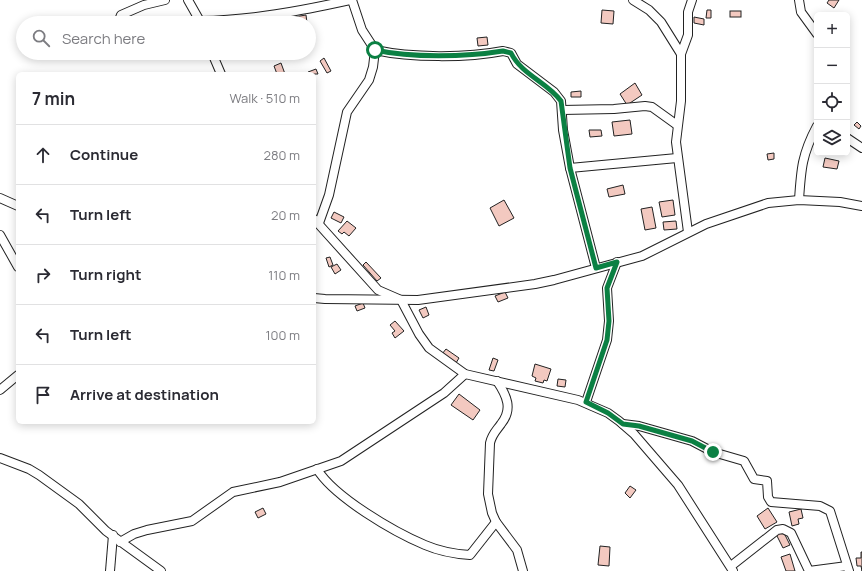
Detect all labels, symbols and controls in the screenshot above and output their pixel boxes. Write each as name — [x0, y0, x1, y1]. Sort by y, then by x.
map controls — [814, 12, 850, 156]
button: + — [814, 12, 850, 48]
search box — [16, 16, 316, 60]
icon: search — [30, 27, 52, 49]
text: Search here — [62, 28, 145, 49]
route start — [366, 41, 384, 59]
button: − — [814, 48, 850, 84]
button: locate — [814, 84, 850, 120]
text: 7 min — [32, 87, 75, 110]
text: Walk · 510 m — [229, 89, 300, 107]
button: layers — [814, 120, 850, 156]
icon: ahead — [32, 144, 54, 166]
text: Continue — [70, 144, 138, 165]
text: 280 m — [263, 146, 300, 164]
icon: left — [32, 204, 54, 226]
text: Turn left — [70, 204, 132, 225]
text: 20 m — [271, 206, 300, 224]
icon: right — [32, 264, 54, 286]
text: Turn right — [70, 264, 141, 285]
text: 110 m — [268, 266, 300, 284]
icon: left — [32, 324, 54, 346]
text: Turn left — [70, 324, 132, 345]
text: 100 m — [265, 326, 300, 344]
icon: arrive — [32, 384, 54, 406]
text: Arrive at destination — [70, 384, 219, 405]
route end — [704, 443, 722, 461]

